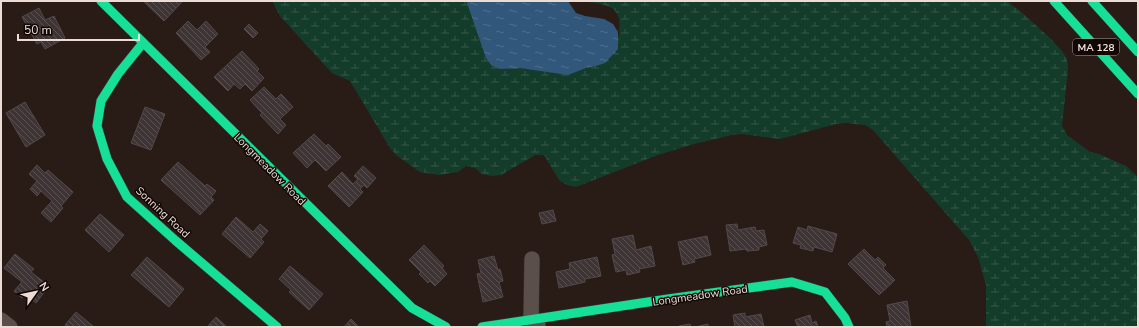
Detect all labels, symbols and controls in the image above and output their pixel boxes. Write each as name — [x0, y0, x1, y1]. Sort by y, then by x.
scale bar — [18, 16, 139, 42]
text: 50 m — [24, 22, 52, 38]
road number: MA 128 — [1073, 39, 1119, 55]
street label: Longmeadow Road — [230, 130, 309, 209]
street label: Sonning Road — [132, 183, 193, 241]
north arrow — [16, 272, 56, 312]
text: N — [35, 279, 52, 294]
street label: Longmeadow Road — [652, 281, 749, 310]

